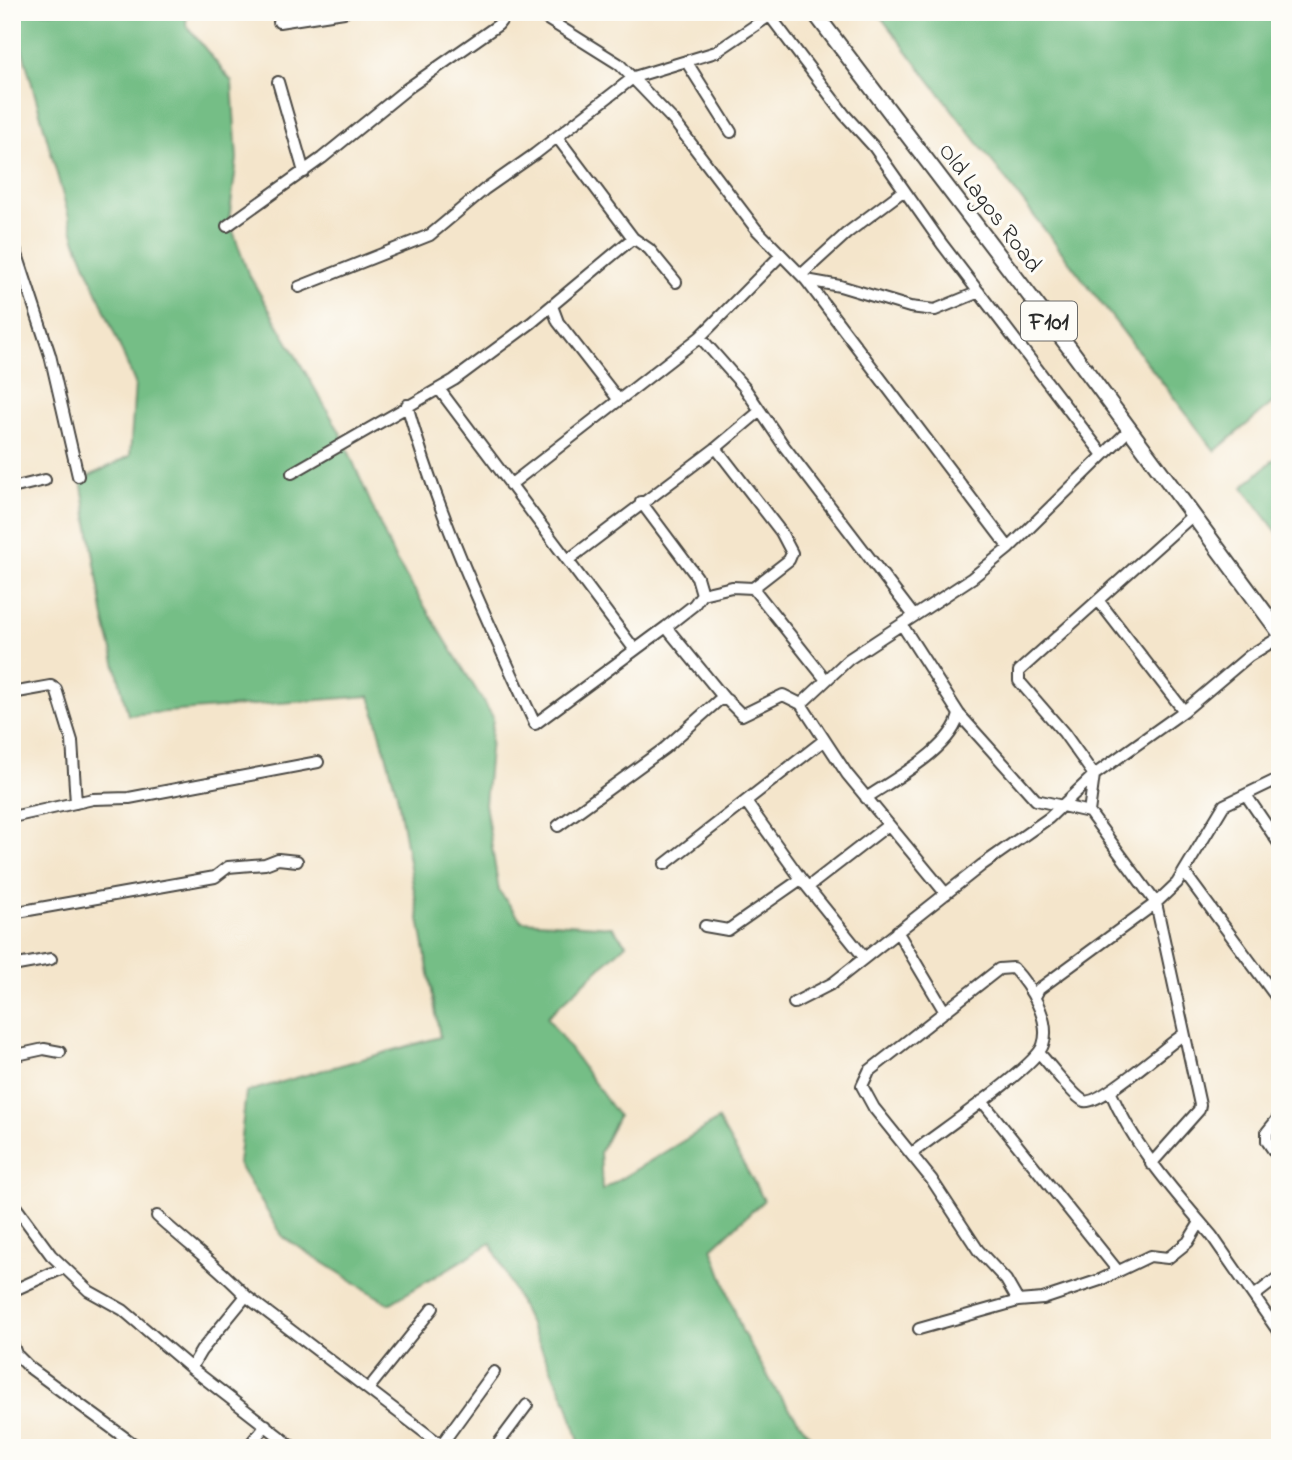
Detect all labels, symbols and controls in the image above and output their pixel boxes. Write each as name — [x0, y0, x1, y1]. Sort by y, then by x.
street label: Old Lagos Road — [928, 136, 1050, 281]
road number: F101 — [1021, 302, 1077, 340]

